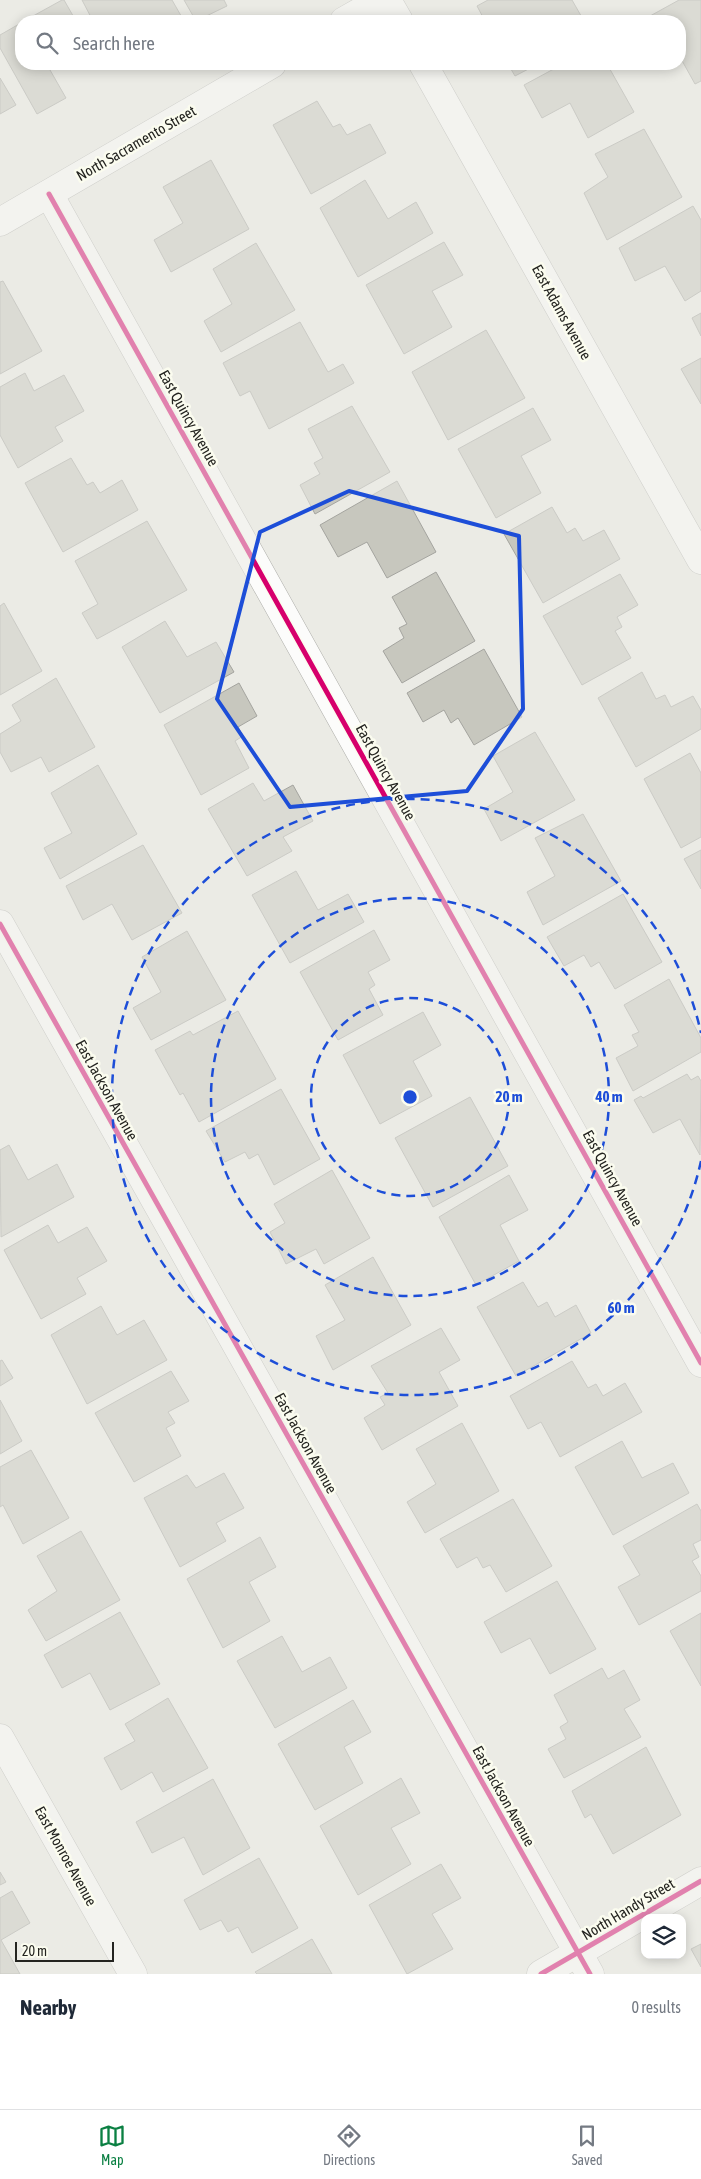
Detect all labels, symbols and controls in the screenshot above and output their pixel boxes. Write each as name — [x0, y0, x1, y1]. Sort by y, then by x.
search box — [15, 15, 686, 70]
icon: search — [33, 29, 61, 57]
text: Search here — [73, 32, 155, 54]
street label: North Sacramento Street — [73, 102, 199, 184]
street label: East Adams Avenue — [529, 261, 595, 363]
street label: East Quincy Avenue — [156, 367, 222, 469]
street label: East Quincy Avenue — [353, 721, 419, 823]
street label: East Jackson Avenue — [72, 1037, 142, 1143]
centre of rings — [401, 1088, 419, 1106]
text: 20 m — [496, 1088, 523, 1105]
text: 40 m — [595, 1088, 623, 1105]
street label: East Quincy Avenue — [580, 1127, 646, 1229]
text: 60 m — [608, 1299, 635, 1316]
street label: East Jackson Avenue — [271, 1390, 341, 1496]
street label: East Jackson Avenue — [469, 1743, 539, 1849]
street label: East Monroe Avenue — [32, 1803, 100, 1909]
street label: North Handy Street — [579, 1875, 677, 1943]
map controls — [641, 1914, 686, 1959]
button: layers — [641, 1914, 686, 1959]
scale bar — [15, 1939, 114, 1962]
text: 20 m — [22, 1943, 47, 1959]
text: Nearby — [20, 1995, 76, 2019]
text: 0 results — [631, 1998, 681, 2016]
tab: Map — [98, 2122, 126, 2168]
tab: Directions — [323, 2122, 375, 2168]
tab: Saved — [572, 2122, 603, 2168]

